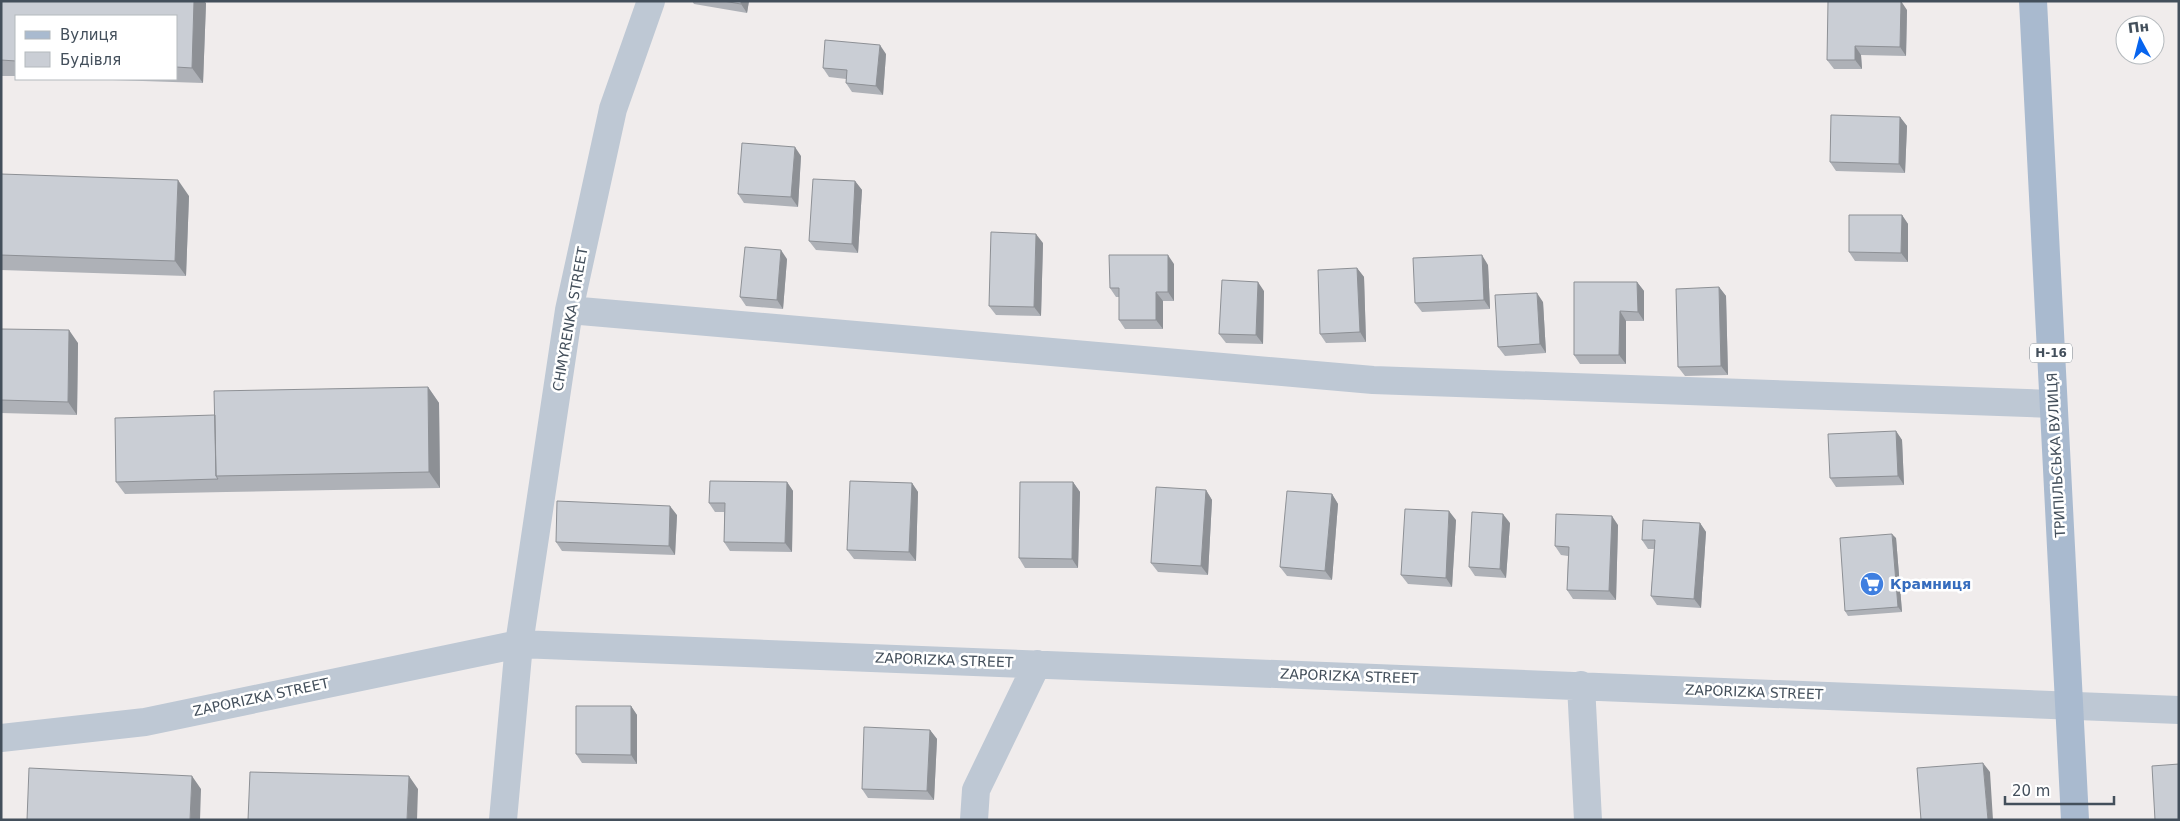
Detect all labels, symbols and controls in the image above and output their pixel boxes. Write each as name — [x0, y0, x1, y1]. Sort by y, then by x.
legend — [15, 15, 178, 80]
north arrow — [2115, 15, 2165, 65]
text: Пн — [2127, 18, 2150, 36]
text: Вулиця — [60, 26, 118, 44]
text: Будівля — [60, 51, 121, 69]
street label: CHMYRENKA STREET — [549, 245, 591, 392]
road number: Н-16 — [2030, 343, 2072, 362]
street label: ТРИПІЛЬСЬКА ВУЛИЦЯ — [2044, 372, 2068, 539]
supermarket icon: Крамниця — [1859, 571, 1885, 597]
place label: Крамниця — [1890, 576, 1971, 592]
street label: ZAPORIZKA STREET — [875, 650, 1014, 670]
street label: ZAPORIZKA STREET — [1280, 666, 1419, 686]
street label: ZAPORIZKA STREET — [192, 675, 331, 719]
street label: ZAPORIZKA STREET — [1685, 682, 1824, 702]
scale bar — [2005, 774, 2114, 806]
text: 20 m — [2012, 782, 2050, 800]

